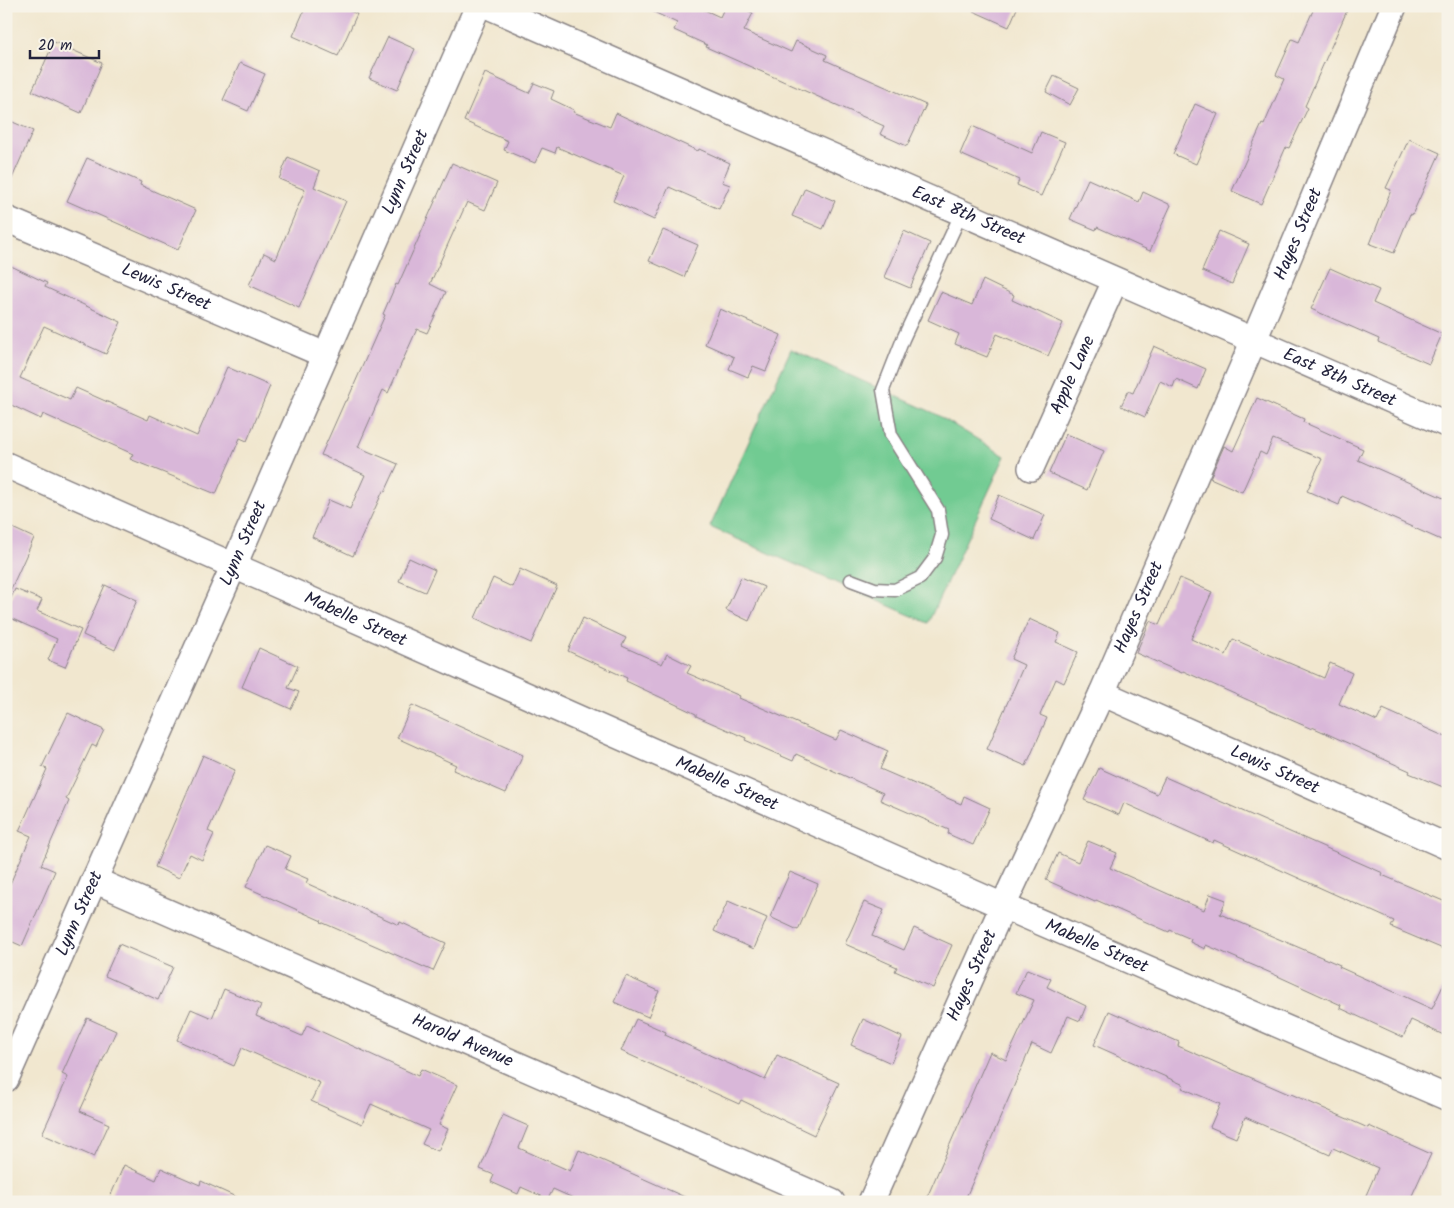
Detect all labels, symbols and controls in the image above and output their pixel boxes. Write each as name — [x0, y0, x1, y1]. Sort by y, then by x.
scale bar — [30, 28, 99, 60]
text: 20 m — [38, 34, 72, 58]
street label: Lynn Street — [374, 124, 437, 219]
street label: East 8th Street — [907, 178, 1031, 254]
street label: Hayes Street — [1266, 183, 1331, 285]
street label: Lewis Street — [117, 255, 216, 320]
street label: Apple Lane — [1042, 331, 1103, 419]
street label: East 8th Street — [1278, 340, 1402, 416]
street label: Lynn Street — [212, 495, 275, 591]
street label: Hayes Street — [1106, 556, 1172, 658]
street label: Mabelle Street — [299, 584, 412, 655]
street label: Lewis Street — [1225, 737, 1325, 803]
street label: Mabelle Street — [670, 748, 784, 820]
street label: Lynn Street — [48, 865, 111, 961]
street label: Mabelle Street — [1040, 911, 1154, 982]
street label: Hayes Street — [939, 924, 1006, 1026]
street label: Harold Avenue — [407, 1006, 518, 1076]

